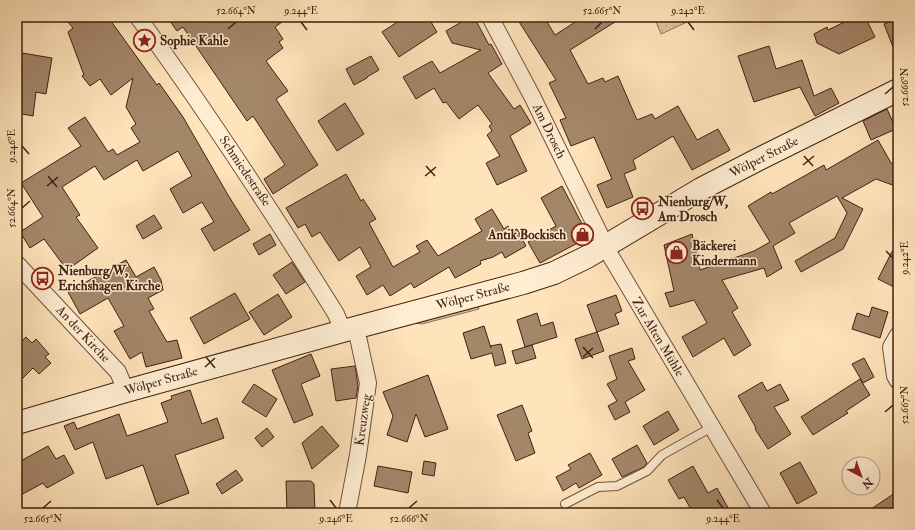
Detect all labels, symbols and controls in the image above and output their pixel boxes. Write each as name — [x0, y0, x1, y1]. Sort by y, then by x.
text: 52.664°N — [216, 5, 256, 17]
text: 9.244°E — [283, 5, 318, 17]
text: 52.665°N — [583, 5, 621, 17]
text: 9.242°E — [670, 5, 705, 17]
place icon: Sophie Kahle — [132, 28, 158, 54]
place label: Sophie Kahle — [160, 33, 229, 50]
text: 52.666°N — [899, 67, 911, 106]
street label: Am Drosch — [528, 100, 569, 161]
text: 9.246°E — [6, 129, 18, 164]
street label: Wölper Straße — [726, 132, 802, 183]
street label: Schmiedestraße — [216, 133, 275, 210]
text: 52.664°N — [6, 188, 18, 228]
place label: Nienburg/W, Am Drosch — [657, 194, 728, 225]
bus stop icon: Nienburg/W, Am Drosch — [629, 196, 655, 222]
shop icon: Antik Bockisch — [569, 222, 595, 248]
place label: Antik Bockisch — [487, 227, 566, 243]
place label: Bäckerei Kindermann — [692, 238, 757, 269]
shop icon: Bäckerei Kindermann — [663, 240, 689, 266]
text: 9.242°E — [899, 241, 911, 276]
place label: Nienburg/W, Erichshagen Kirche — [57, 263, 161, 295]
bus stop icon: Nienburg/W, Erichshagen Kirche — [29, 265, 55, 291]
street label: Wölper Straße — [434, 278, 512, 315]
street label: Zur Alten Mühle — [628, 295, 688, 380]
street label: An der Kirche — [52, 302, 114, 366]
street label: Wölper Straße — [122, 363, 200, 400]
text: 52.667°N — [899, 386, 911, 424]
street label: Kreuzweg — [351, 393, 375, 447]
north arrow — [841, 456, 881, 496]
text: N — [858, 474, 876, 492]
text: 52.665°N — [24, 513, 62, 525]
text: 9.246°E — [318, 513, 353, 525]
text: 52.666°N — [390, 513, 429, 525]
text: 9.244°E — [705, 513, 740, 525]

